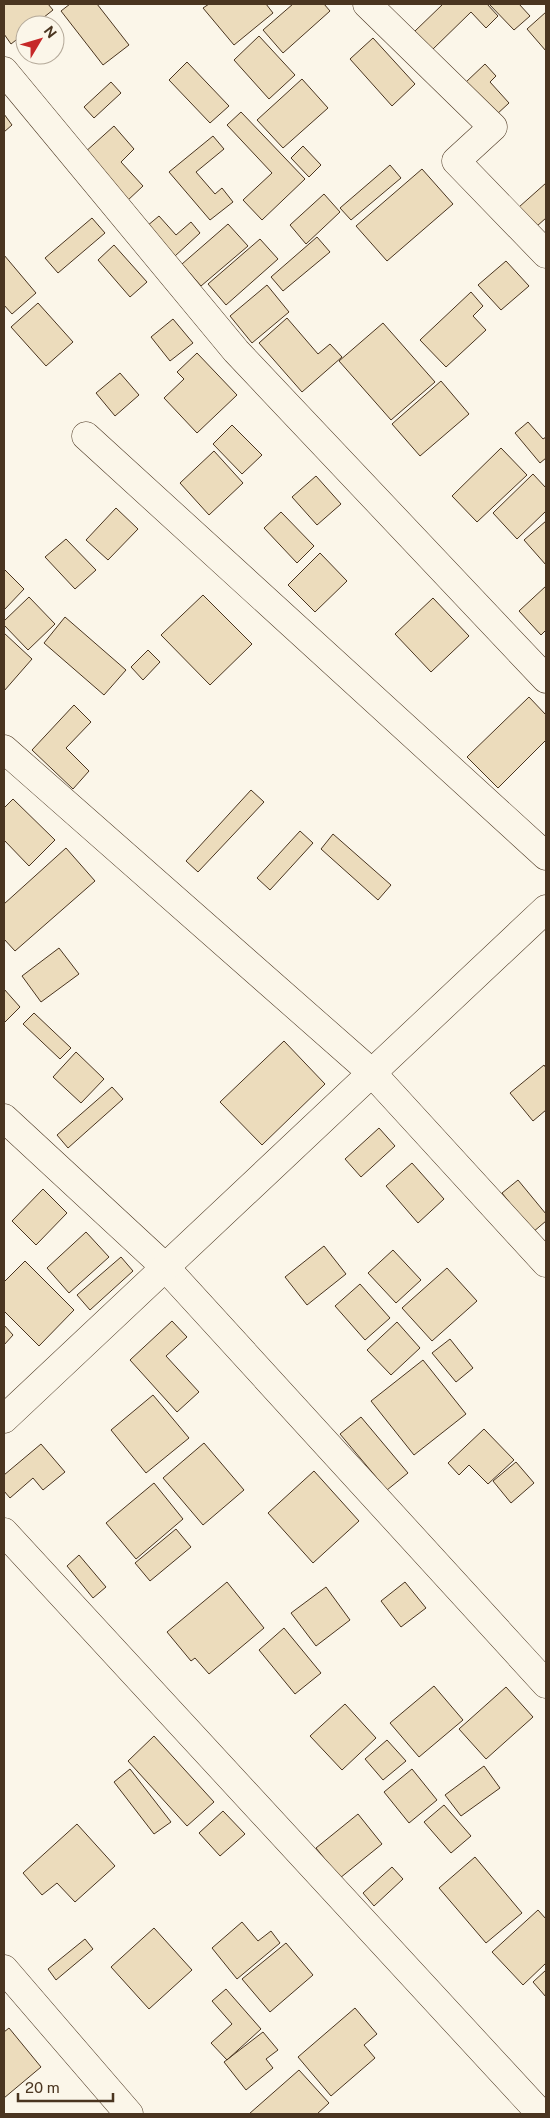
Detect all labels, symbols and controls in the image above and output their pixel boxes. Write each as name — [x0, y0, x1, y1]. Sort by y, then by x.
north arrow — [15, 15, 65, 65]
text: N — [41, 23, 60, 41]
scale bar — [18, 2070, 112, 2102]
text: 20 m — [25, 2079, 60, 2096]

